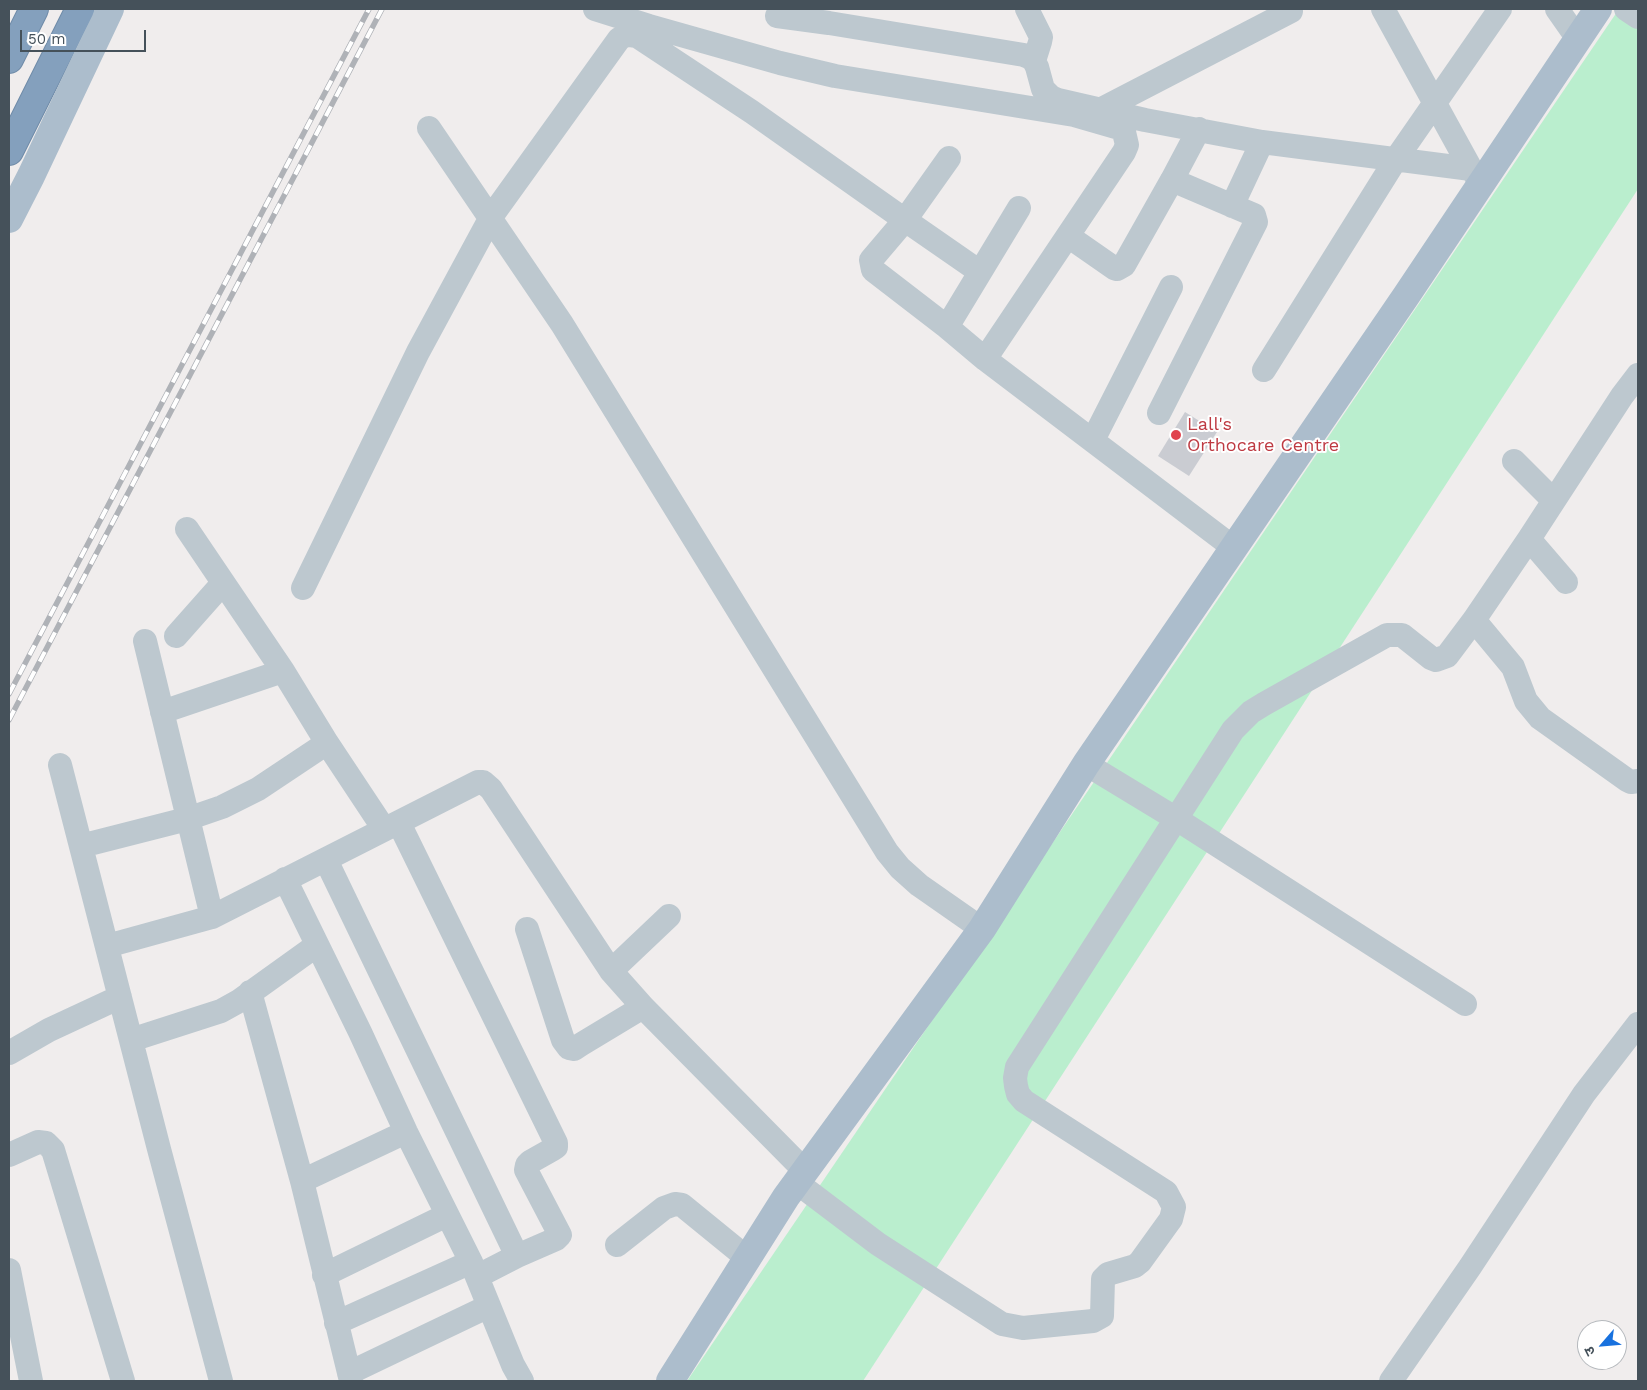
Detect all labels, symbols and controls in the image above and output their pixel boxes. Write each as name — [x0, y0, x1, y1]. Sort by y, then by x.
scale bar — [22, 20, 149, 52]
text: 50 m — [28, 30, 65, 48]
place label: Lall's Orthocare Centre — [1187, 414, 1339, 456]
marker: Lall's Orthocare Centre — [1169, 428, 1183, 442]
north arrow — [1577, 1320, 1627, 1370]
text: उ — [1581, 1344, 1599, 1359]

